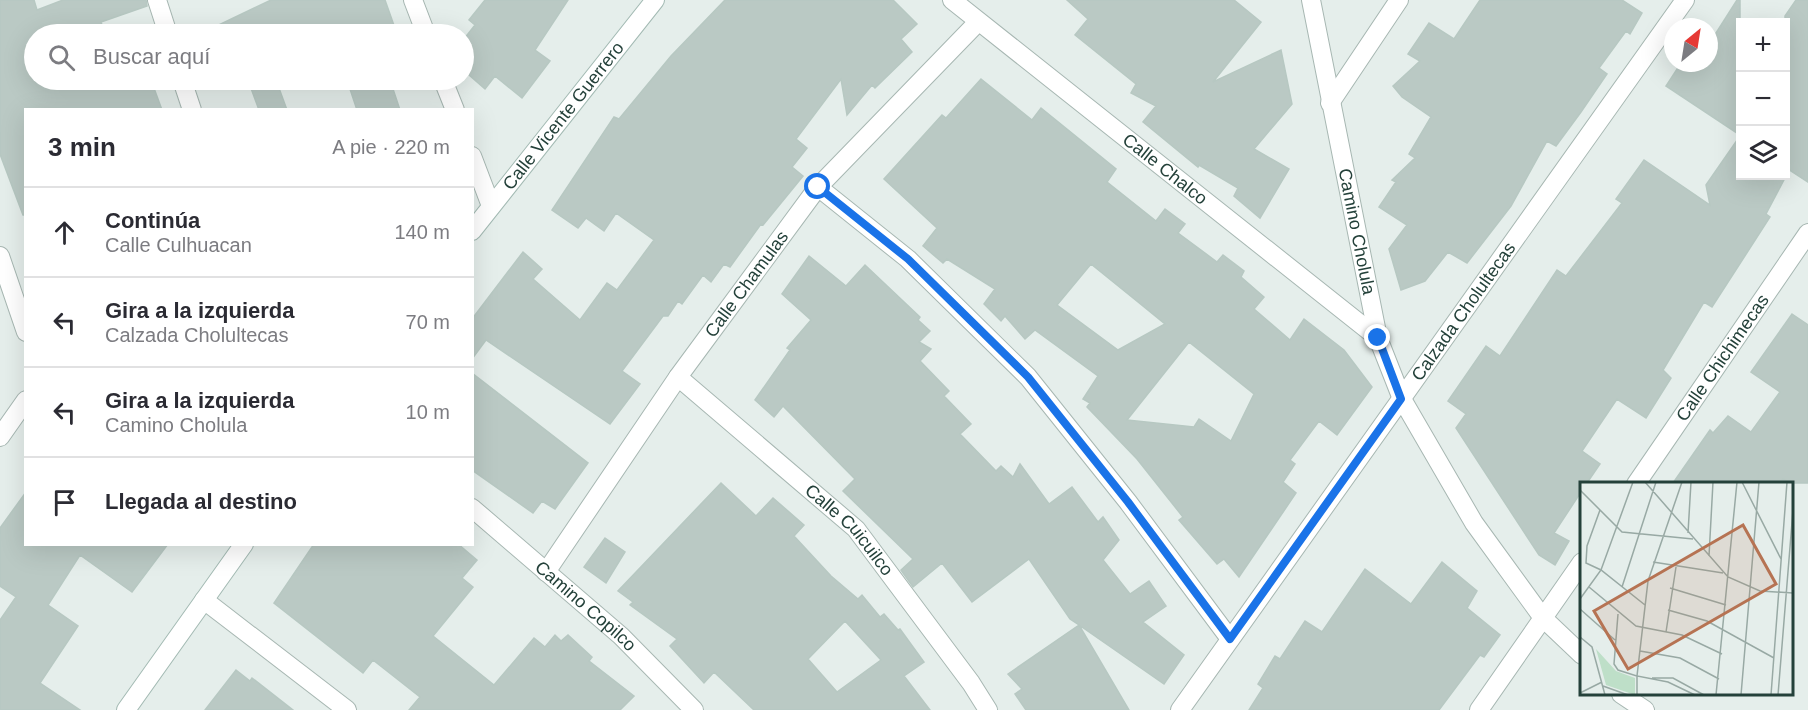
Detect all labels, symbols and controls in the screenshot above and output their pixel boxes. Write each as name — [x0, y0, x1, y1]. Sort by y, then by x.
north arrow — [1664, 18, 1718, 72]
map controls — [1736, 18, 1790, 180]
button: + — [1736, 18, 1790, 72]
search box — [24, 24, 474, 90]
street label: Calle Vicente Guerrero — [499, 38, 628, 194]
icon: search — [45, 41, 78, 74]
text: Buscar aquí — [93, 44, 210, 69]
button: − — [1736, 72, 1790, 126]
button: layers — [1736, 126, 1790, 180]
street label: Calle Chalco — [1119, 129, 1211, 209]
text: 3 min — [48, 132, 116, 162]
text: A pie · 220 m — [332, 136, 450, 158]
street label: Camino Cholula — [1335, 167, 1379, 297]
route start — [804, 173, 830, 199]
text: Continúa — [105, 208, 200, 233]
icon: ahead — [48, 216, 81, 249]
text: 140 m — [394, 221, 450, 243]
street label: Calle Chamulas — [701, 227, 792, 341]
text: Calle Culhuacan — [105, 234, 252, 256]
street label: Calzada Cholultecas — [1407, 238, 1519, 385]
street label: Calle Chichimecas — [1672, 291, 1773, 425]
text: Gira a la izquierda — [105, 298, 295, 323]
icon: left — [48, 306, 81, 339]
text: 70 m — [406, 311, 450, 333]
text: Calzada Cholultecas — [105, 324, 288, 346]
route end — [1364, 324, 1390, 350]
text: Gira a la izquierda — [105, 388, 295, 413]
icon: left — [48, 396, 81, 429]
text: 10 m — [406, 401, 450, 423]
text: Camino Cholula — [105, 414, 247, 436]
street label: Calle Cuicuilco — [801, 480, 897, 579]
inset map — [1580, 482, 1793, 695]
icon: arrive — [48, 486, 81, 519]
text: Llegada al destino — [105, 489, 297, 514]
street label: Camino Copilco — [531, 557, 640, 655]

